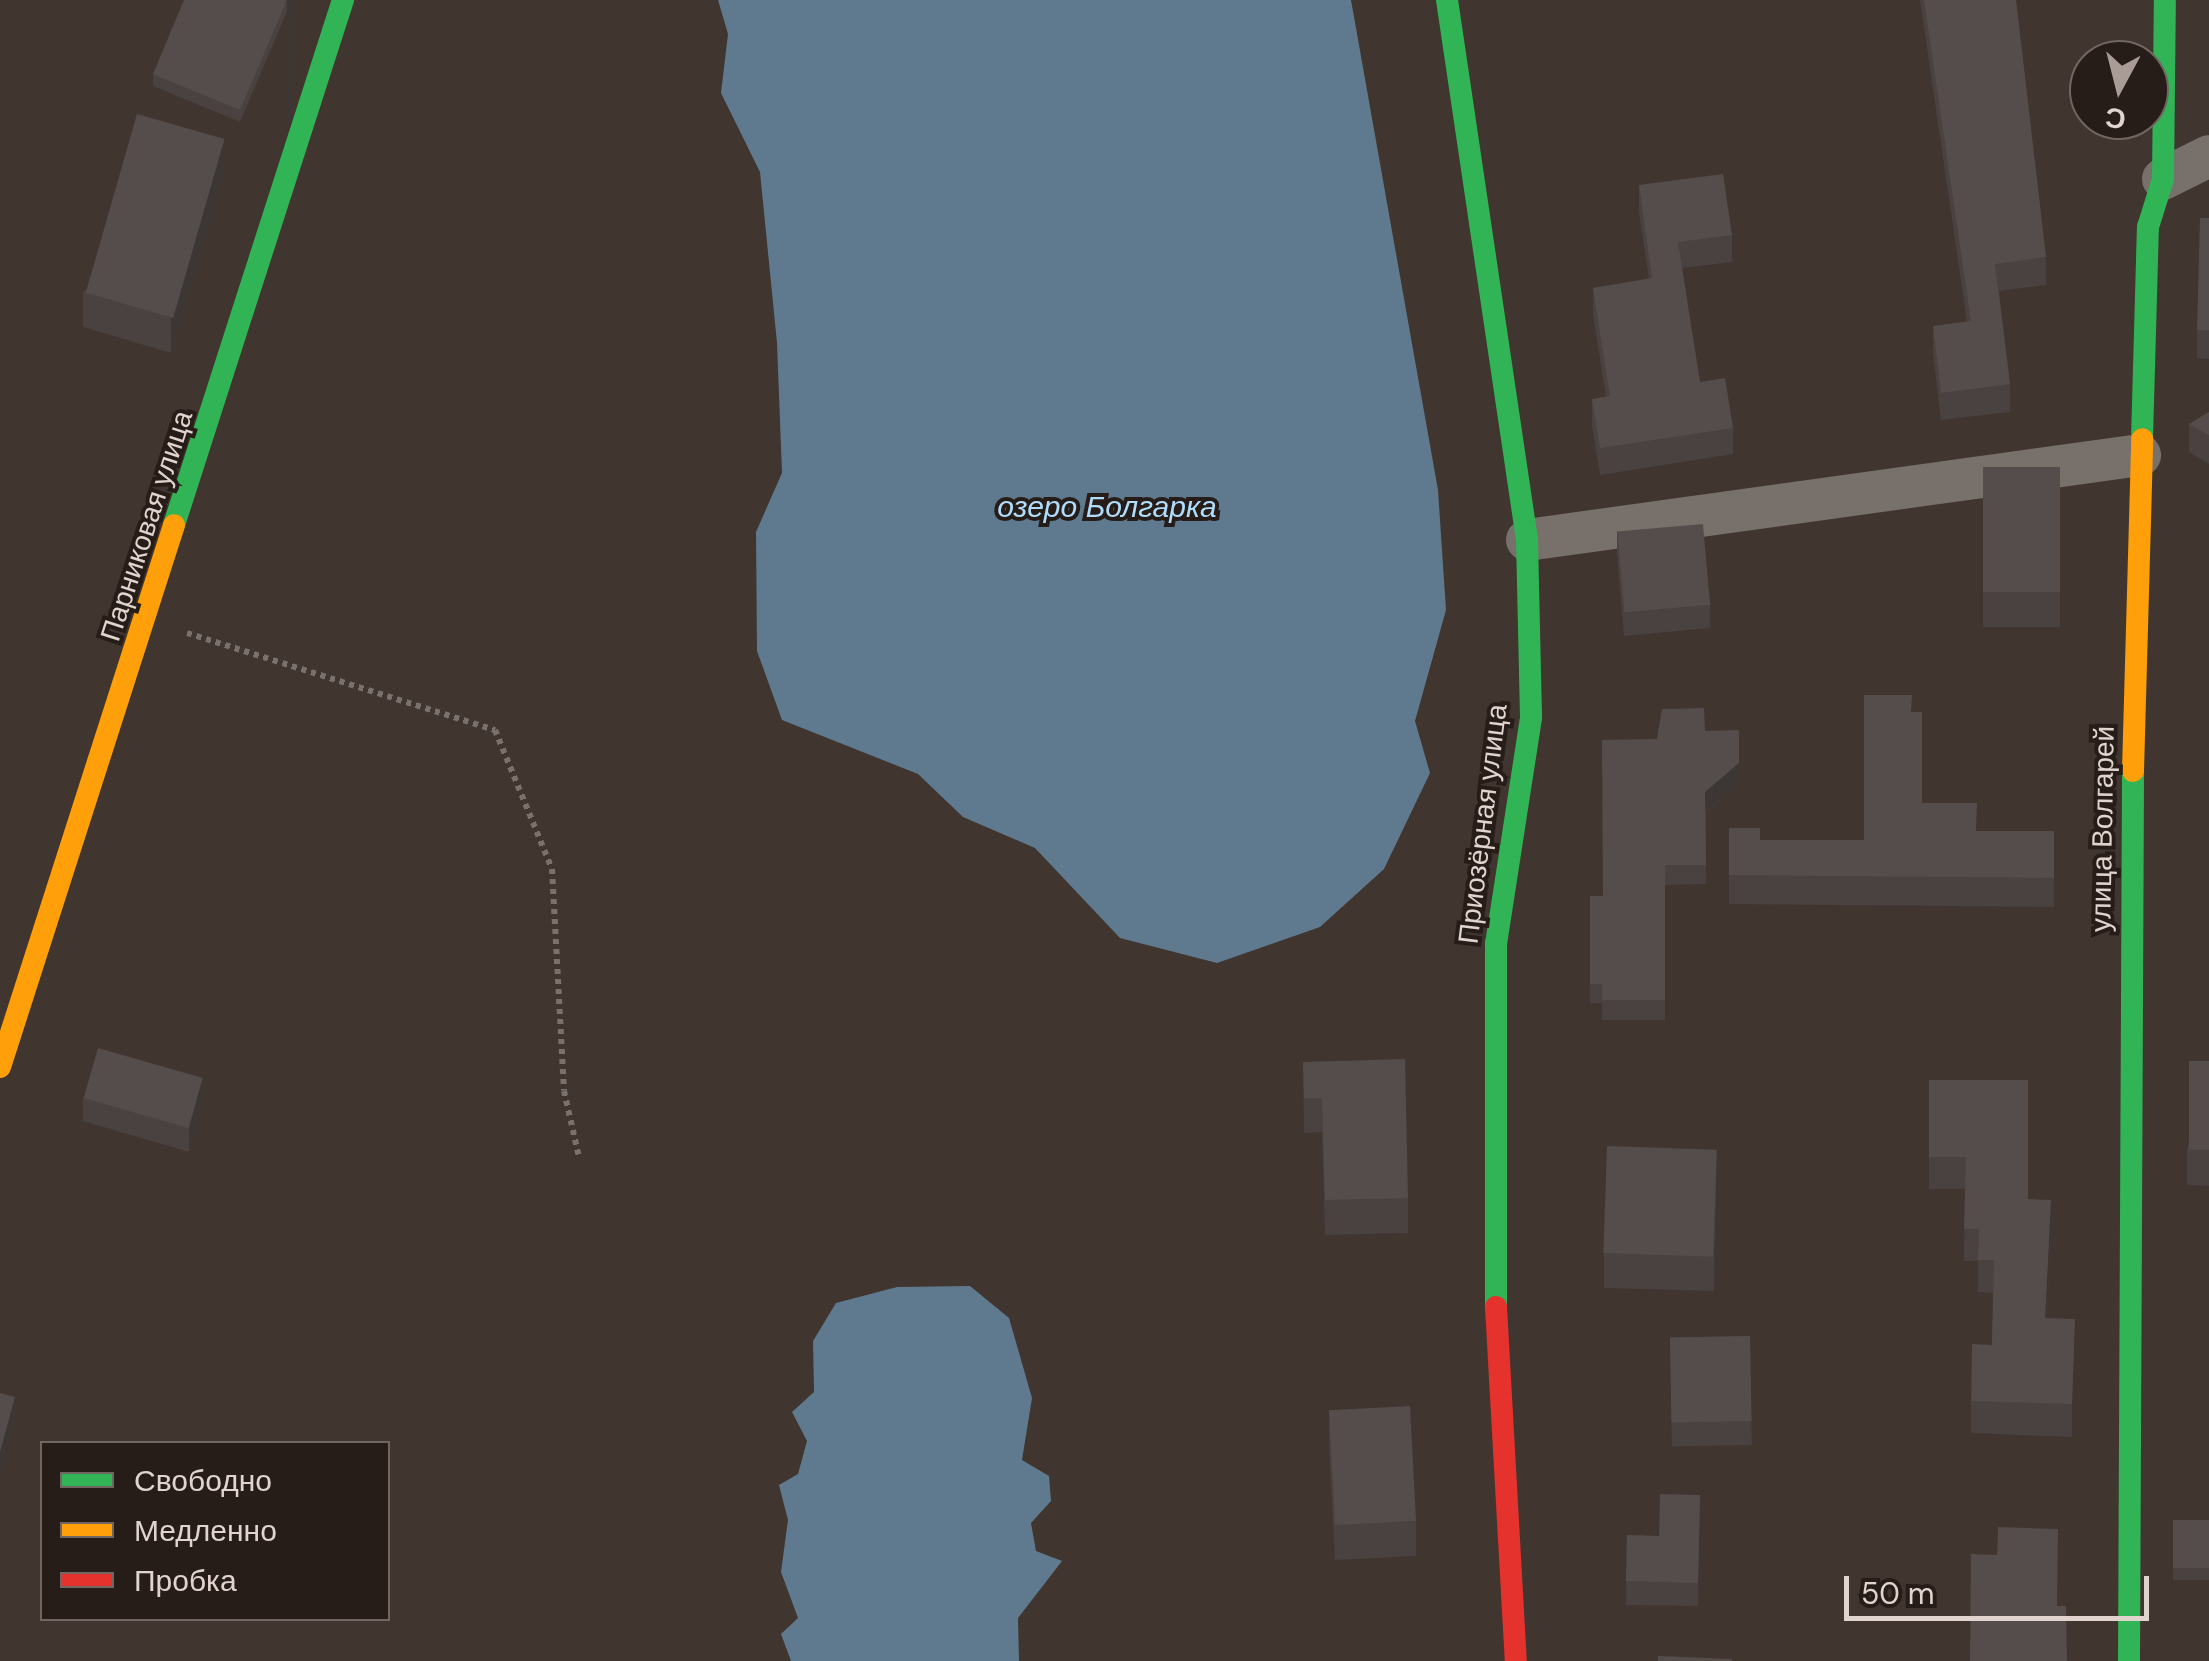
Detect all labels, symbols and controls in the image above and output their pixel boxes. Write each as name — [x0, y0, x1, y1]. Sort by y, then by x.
north arrow — [2069, 40, 2169, 140]
text: С — [2103, 99, 2128, 138]
street label: Парниковая улица — [94, 407, 200, 645]
water label: озеро Болгарка — [997, 489, 1217, 525]
street label: Приозёрная улица — [1452, 702, 1514, 946]
street label: улица Волгарей — [2084, 726, 2122, 932]
legend — [40, 1441, 390, 1621]
text: Свободно — [134, 1461, 272, 1500]
text: Медленно — [134, 1511, 277, 1550]
scale bar — [1849, 1556, 2154, 1618]
text: Пробка — [134, 1561, 237, 1600]
text: 50 m — [1861, 1574, 1935, 1613]

